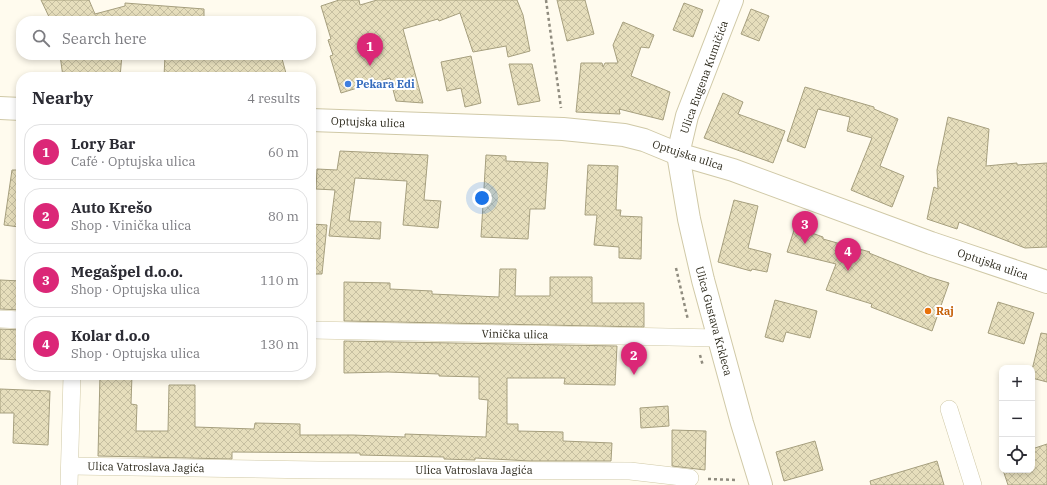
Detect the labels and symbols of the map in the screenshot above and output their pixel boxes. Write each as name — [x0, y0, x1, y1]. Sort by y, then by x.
street label: Ulica Eugena Kumičića — [677, 19, 731, 135]
pin: 1 — [357, 33, 383, 66]
place label: Pekara Edi — [356, 77, 415, 91]
marker: Pekara Edi — [343, 79, 353, 89]
street label: Optujska ulica — [331, 114, 405, 130]
street label: Optujska ulica — [651, 137, 725, 173]
your location — [472, 188, 492, 208]
pin: 3 — [792, 211, 818, 244]
pin: 4 — [835, 238, 861, 271]
street label: Optujska ulica — [956, 245, 1030, 283]
street label: Ulica Gustava Krkleca — [693, 265, 735, 377]
place label: Raj — [936, 304, 954, 318]
marker: Raj — [923, 306, 933, 316]
street label: Vinička ulica — [481, 326, 549, 342]
pin: 2 — [621, 342, 647, 375]
street label: Ulica Vatroslava Jagića — [87, 459, 205, 475]
street label: Ulica Vatroslava Jagića — [415, 463, 533, 477]

